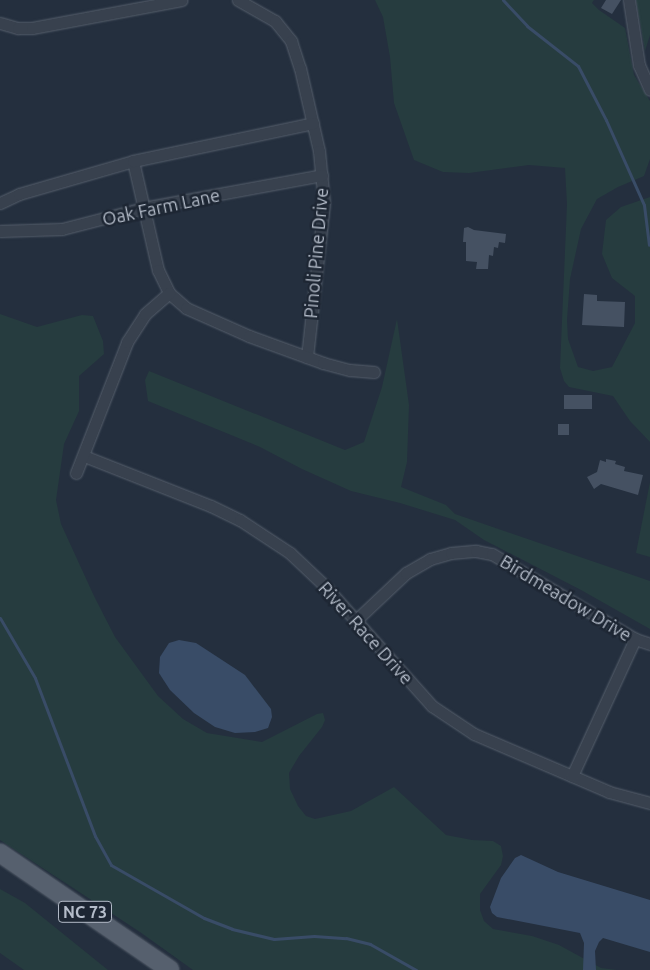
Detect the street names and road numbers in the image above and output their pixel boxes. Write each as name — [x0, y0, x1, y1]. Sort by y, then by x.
street label: Oak Farm Lane — [100, 184, 222, 230]
street label: Pinoli Pine Drive — [300, 187, 332, 319]
street label: Birdmeadow Drive — [496, 550, 636, 646]
street label: River Race Drive — [314, 577, 418, 689]
road number: NC 73 — [58, 899, 112, 926]

